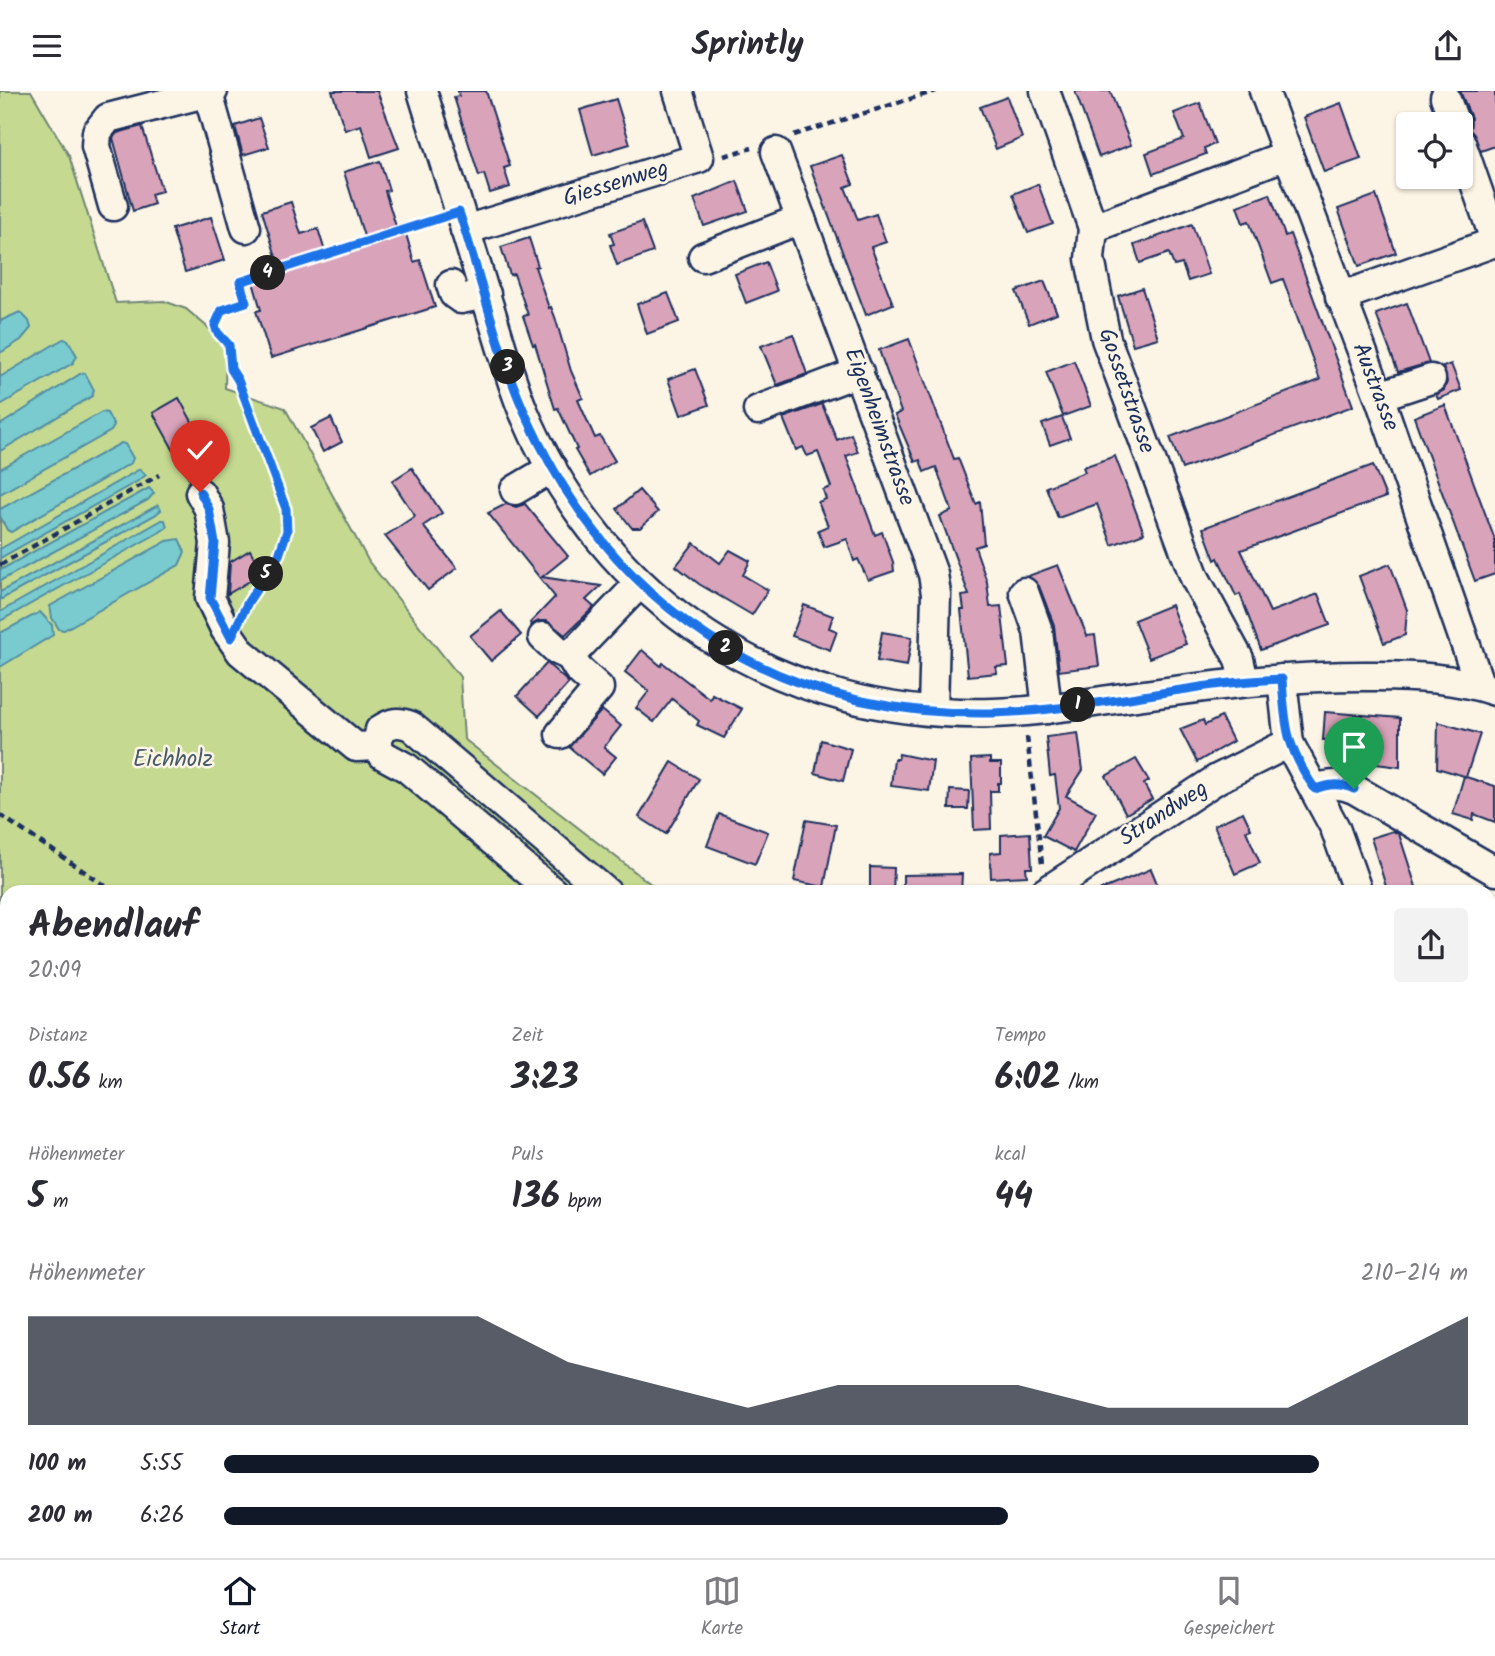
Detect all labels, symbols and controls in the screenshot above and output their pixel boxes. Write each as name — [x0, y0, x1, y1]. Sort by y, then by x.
text: Sprintly — [691, 20, 804, 71]
icon: menu — [28, 27, 66, 65]
icon: share — [1429, 27, 1467, 65]
map controls — [1396, 112, 1473, 189]
button: locate — [1396, 112, 1473, 189]
street label: Giessenweg — [559, 151, 673, 217]
pin: 4 — [250, 255, 286, 291]
text: 4 — [262, 257, 273, 287]
street label: Gossetstrasse — [1088, 324, 1164, 458]
street label: Austrasse — [1342, 338, 1408, 436]
street label: Eigenheimstrasse — [834, 343, 924, 511]
pin: 3 — [490, 349, 526, 385]
text: 3 — [502, 351, 513, 381]
pin — [170, 420, 230, 492]
icon: check — [181, 431, 219, 469]
pin: 5 — [248, 557, 284, 591]
text: 5 — [261, 558, 270, 588]
pin: 2 — [708, 631, 744, 665]
text: 2 — [720, 632, 731, 662]
pin: 1 — [1060, 687, 1096, 723]
text: 1 — [1075, 689, 1080, 719]
pin — [1324, 717, 1384, 789]
icon: arrive — [1335, 728, 1373, 766]
park label: Eichholz — [133, 742, 213, 778]
street label: Strandweg — [1112, 772, 1216, 856]
text: Abendlauf — [28, 897, 198, 957]
button: share — [1394, 908, 1468, 982]
text: 20:09 — [28, 953, 81, 989]
text: Distanz — [28, 1021, 88, 1051]
text: Zeit — [511, 1021, 544, 1051]
text: Tempo — [995, 1021, 1046, 1051]
text: 0.56 — [28, 1051, 91, 1107]
text: 3:23 — [511, 1051, 579, 1107]
text: 6:02 — [995, 1051, 1061, 1107]
text: km — [91, 1068, 123, 1098]
text: /km — [1061, 1068, 1099, 1098]
text: Höhenmeter — [28, 1140, 124, 1170]
text: Puls — [511, 1140, 544, 1170]
text: kcal — [995, 1140, 1026, 1170]
text: 5 — [28, 1170, 46, 1226]
text: 136 — [511, 1170, 560, 1226]
text: 44 — [995, 1170, 1033, 1226]
text: m — [46, 1187, 68, 1217]
text: bpm — [560, 1187, 602, 1217]
text: Höhenmeter — [28, 1256, 144, 1292]
text: 210–214 m — [1361, 1256, 1468, 1292]
text: 100 m — [28, 1446, 86, 1482]
text: 5:55 — [140, 1446, 183, 1482]
text: 200 m — [28, 1498, 93, 1534]
text: 6:26 — [140, 1498, 185, 1534]
tab: Start — [220, 1572, 260, 1644]
tab: Karte — [701, 1572, 743, 1644]
tab: Gespeichert — [1184, 1572, 1275, 1644]

